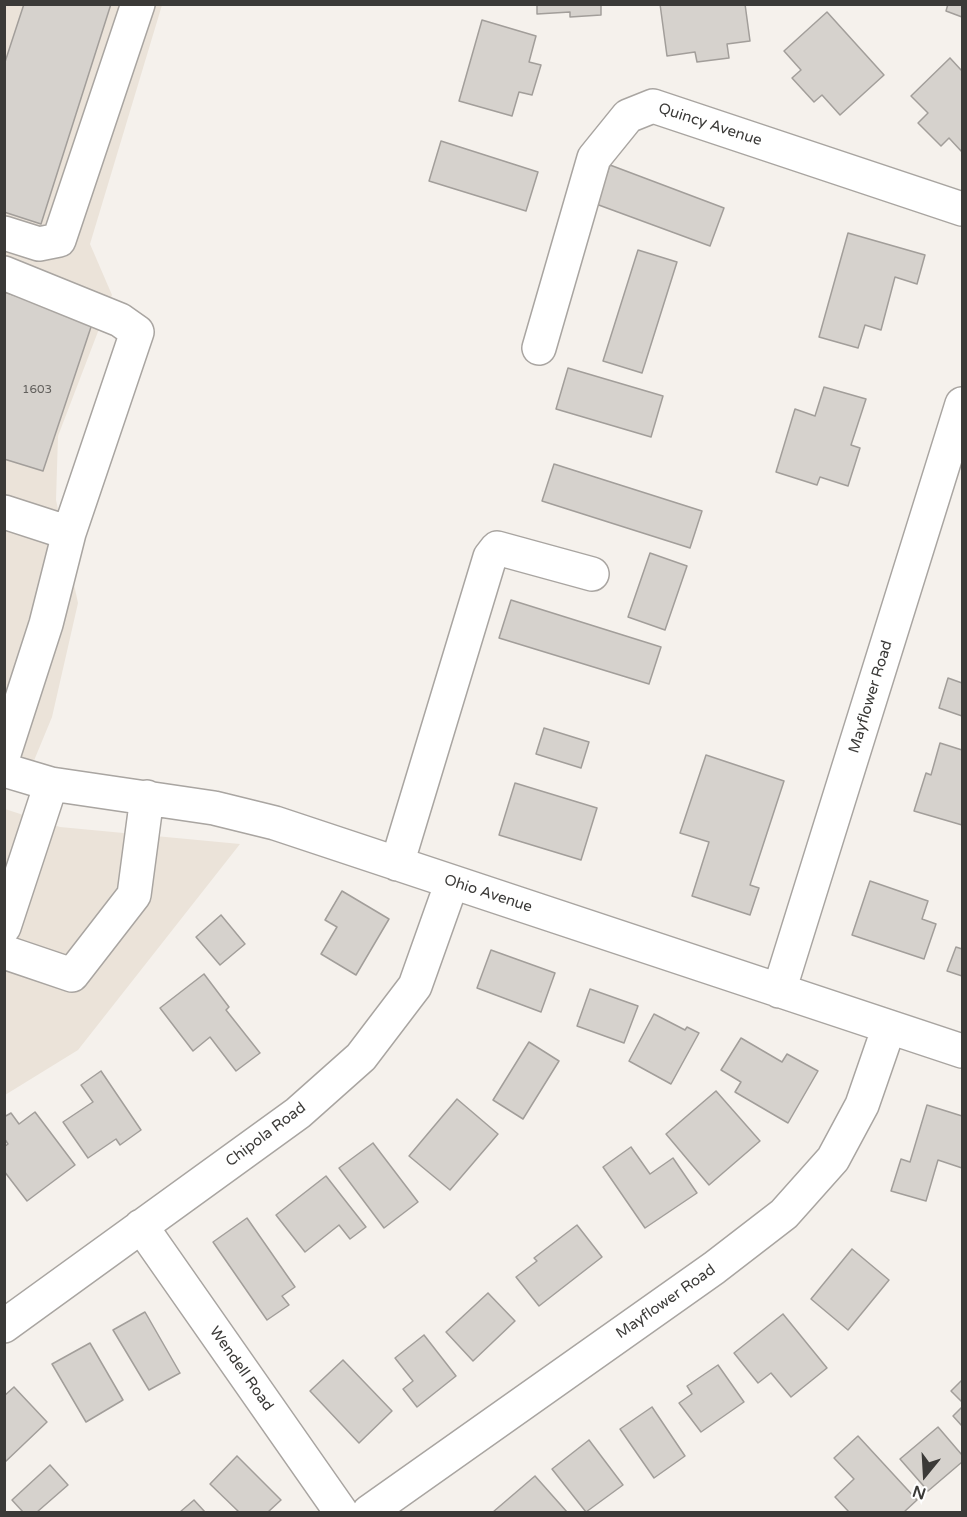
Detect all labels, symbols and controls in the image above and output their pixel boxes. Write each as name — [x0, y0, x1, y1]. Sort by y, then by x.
street label: Quincy Avenue — [656, 100, 764, 150]
house number: 1603 — [22, 383, 52, 397]
street label: Mayflower Road — [845, 638, 897, 756]
street label: Ohio Avenue — [442, 871, 534, 917]
street label: Chipola Road — [222, 1099, 310, 1171]
street label: Mayflower Road — [613, 1261, 719, 1343]
street label: Wendell Road — [205, 1323, 277, 1415]
north arrow — [895, 1445, 955, 1505]
text: N — [910, 1481, 929, 1504]

